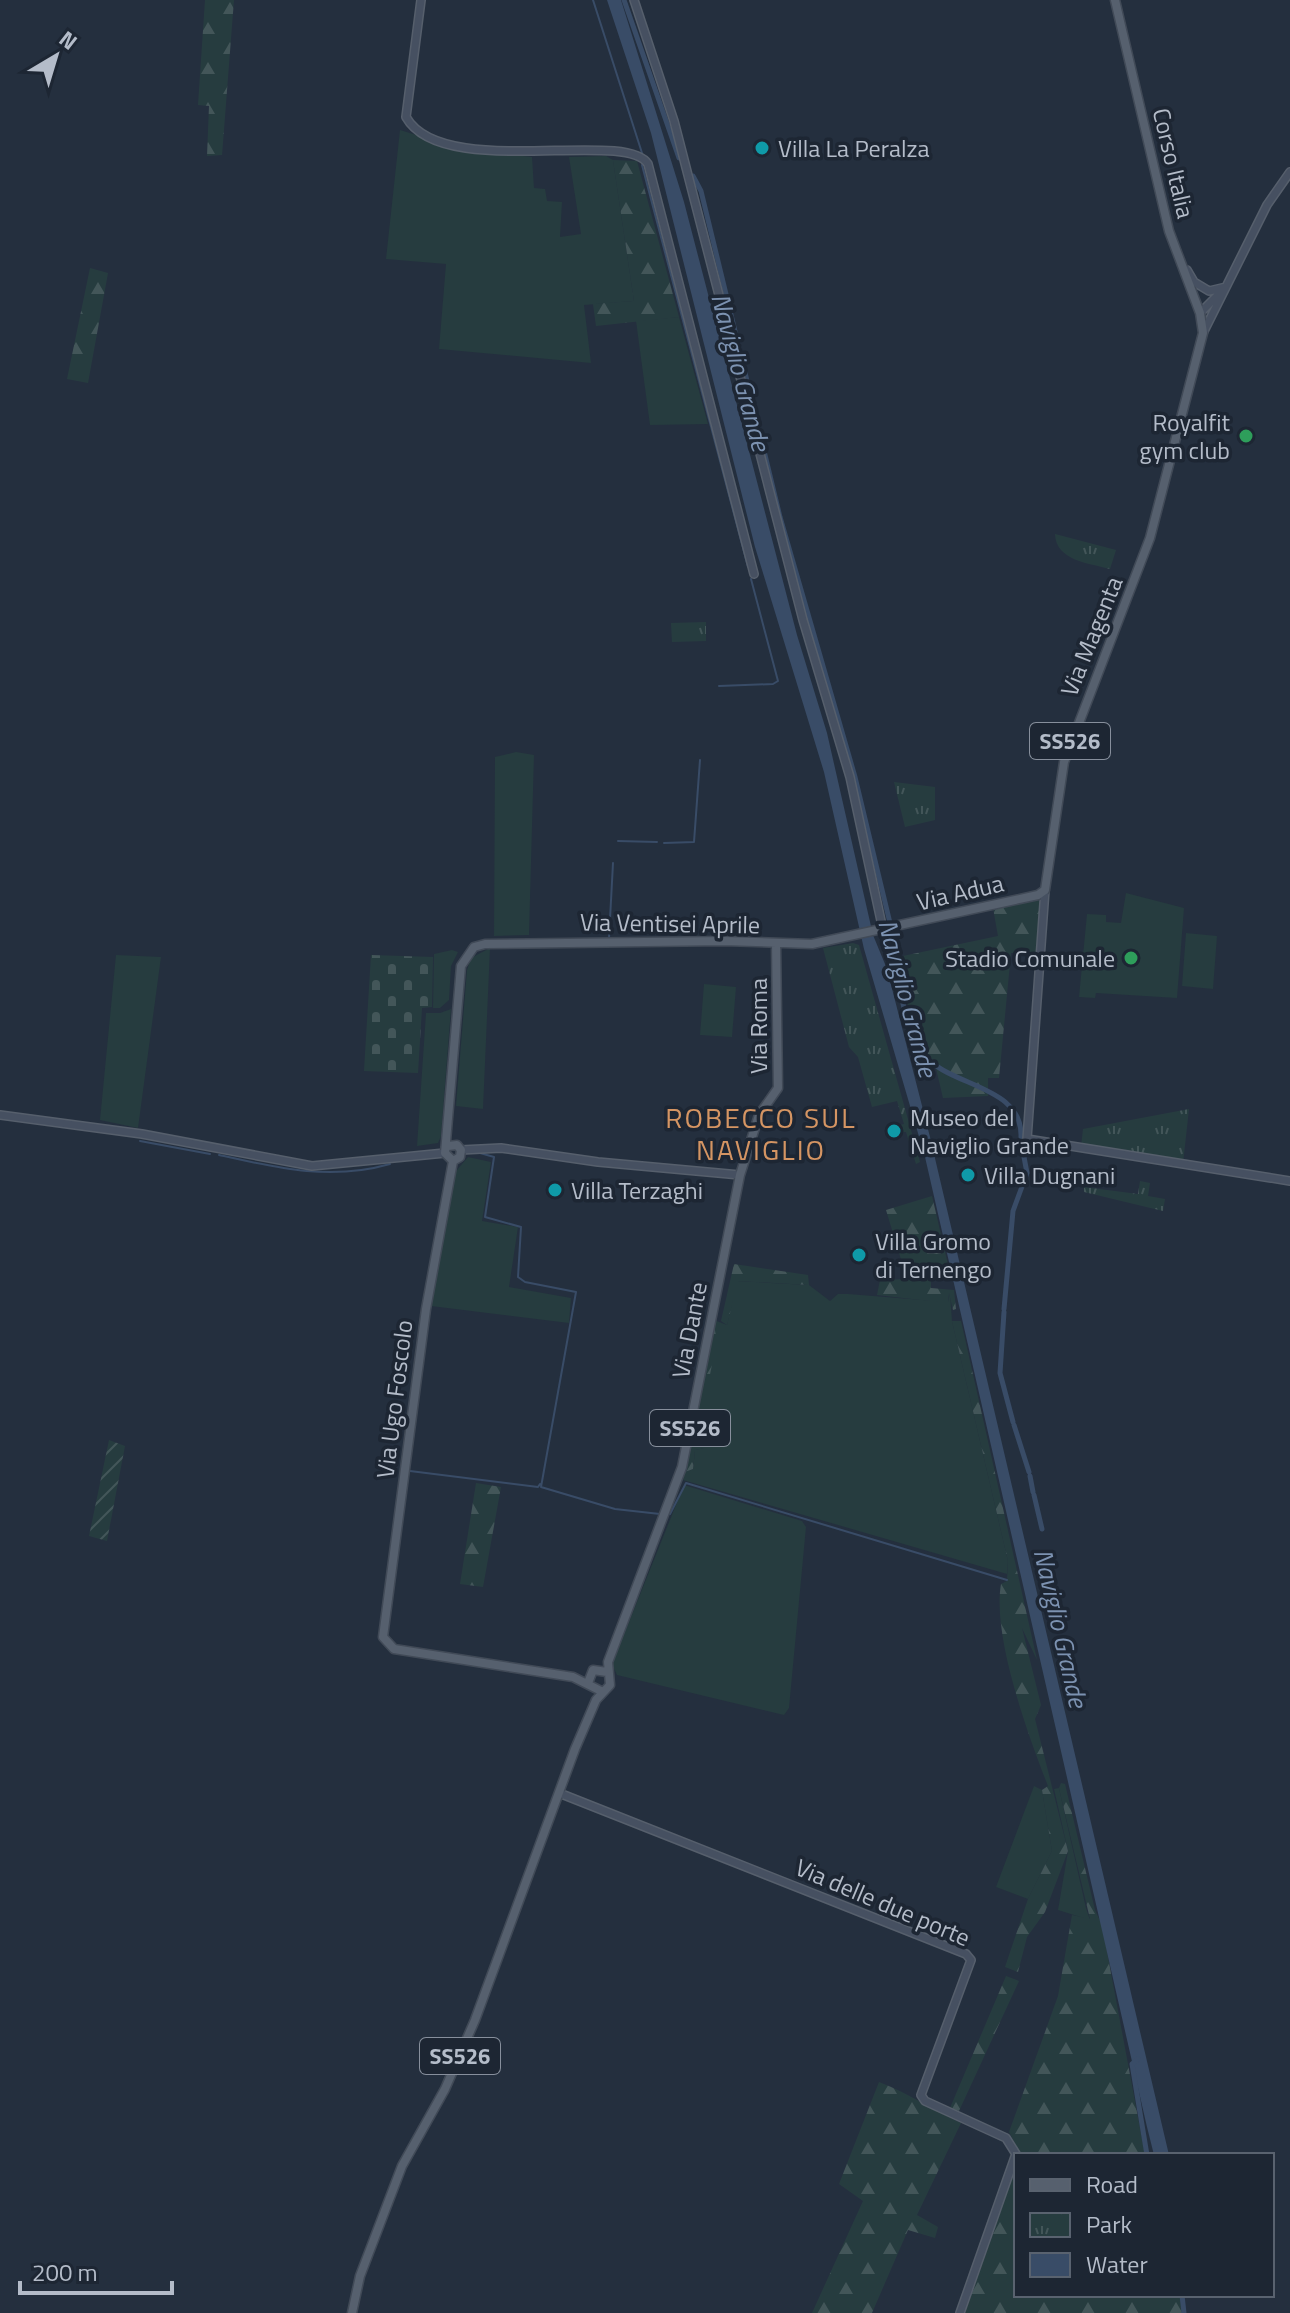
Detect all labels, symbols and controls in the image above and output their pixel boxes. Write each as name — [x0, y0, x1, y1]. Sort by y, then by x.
north arrow — [16, 16, 96, 96]
text: N — [52, 22, 85, 58]
street label: Corso Italia — [1144, 104, 1204, 222]
place label: Villa La Peralza — [778, 130, 930, 166]
marker: Villa La Peralza — [753, 139, 771, 157]
water label: Naviglio Grande — [701, 289, 781, 457]
place label: Royalfit gym club — [1139, 404, 1231, 468]
marker: Royalfit gym club — [1237, 427, 1255, 445]
street label: Via Magenta — [1051, 571, 1131, 701]
road number: SS526 — [1030, 723, 1110, 759]
street label: Via Adua — [913, 865, 1007, 919]
street label: Via Ventisei Aprile — [580, 903, 760, 943]
water label: Naviglio Grande — [868, 915, 948, 1083]
place label: Stadio Comunale — [945, 940, 1115, 976]
marker: Stadio Comunale — [1122, 949, 1140, 967]
street label: Via Roma — [740, 978, 776, 1074]
district label: ROBECCO SUL NAVIGLIO — [665, 1096, 857, 1171]
place label: Museo del Naviglio Grande — [910, 1099, 1069, 1163]
marker: Museo del Naviglio Grande — [885, 1122, 903, 1140]
place label: Villa Dugnani — [984, 1157, 1115, 1193]
marker: Villa Dugnani — [959, 1166, 977, 1184]
place label: Villa Terzaghi — [571, 1172, 703, 1208]
marker: Villa Terzaghi — [546, 1181, 564, 1199]
place label: Villa Gromo di Ternengo — [875, 1223, 992, 1287]
marker: Villa Gromo di Ternengo — [850, 1246, 868, 1264]
street label: Via Dante — [662, 1279, 716, 1381]
street label: Via Ugo Foscolo — [366, 1318, 422, 1480]
road number: SS526 — [650, 1410, 730, 1446]
water label: Naviglio Grande — [1024, 1545, 1099, 1713]
street label: Via delle due porte — [790, 1849, 976, 1955]
road number: SS526 — [420, 2038, 500, 2074]
legend — [1014, 2153, 1274, 2297]
text: Road — [1086, 2166, 1138, 2202]
text: Park — [1086, 2206, 1132, 2242]
scale bar — [20, 2245, 172, 2295]
text: Water — [1086, 2246, 1148, 2282]
text: 200 m — [32, 2254, 98, 2290]

